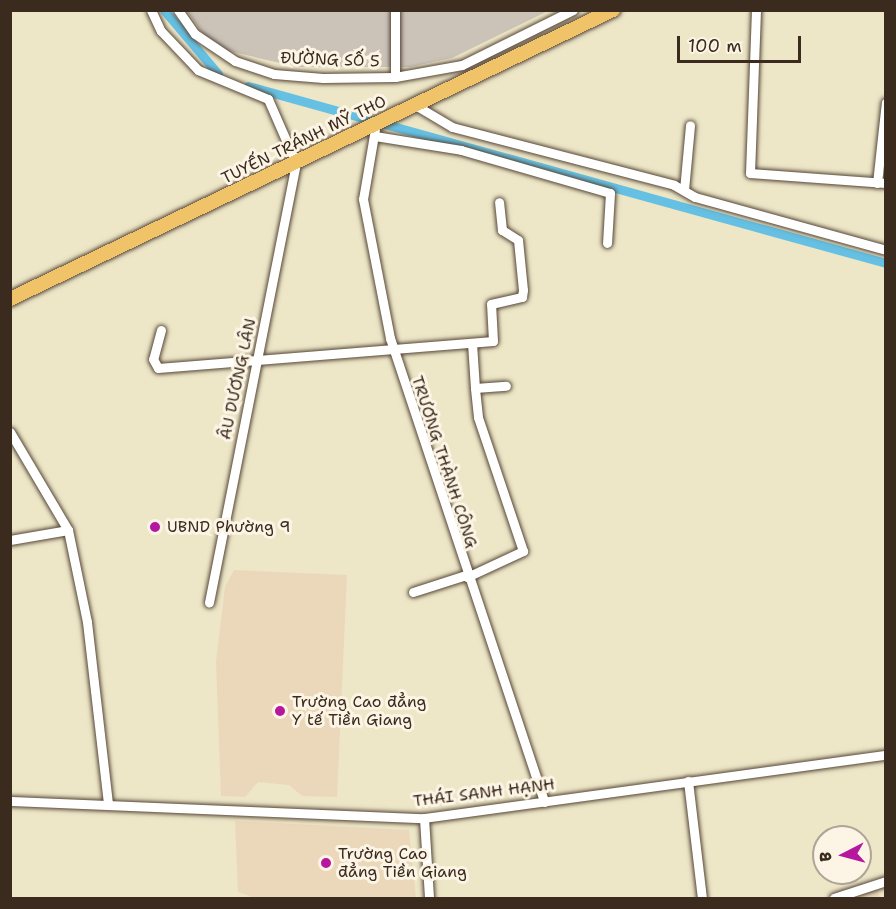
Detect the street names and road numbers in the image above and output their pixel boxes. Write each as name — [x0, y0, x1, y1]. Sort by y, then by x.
street label: ĐƯỜNG SỐ 5 — [280, 49, 380, 71]
street label: TUYẾN TRÁNH MỸ THO — [218, 92, 390, 188]
street label: ÂU DƯƠNG LÂN — [216, 317, 260, 441]
street label: TRƯƠNG THÀNH CÔNG — [407, 373, 481, 551]
street label: THÁI SANH HẠNH — [412, 775, 556, 811]

